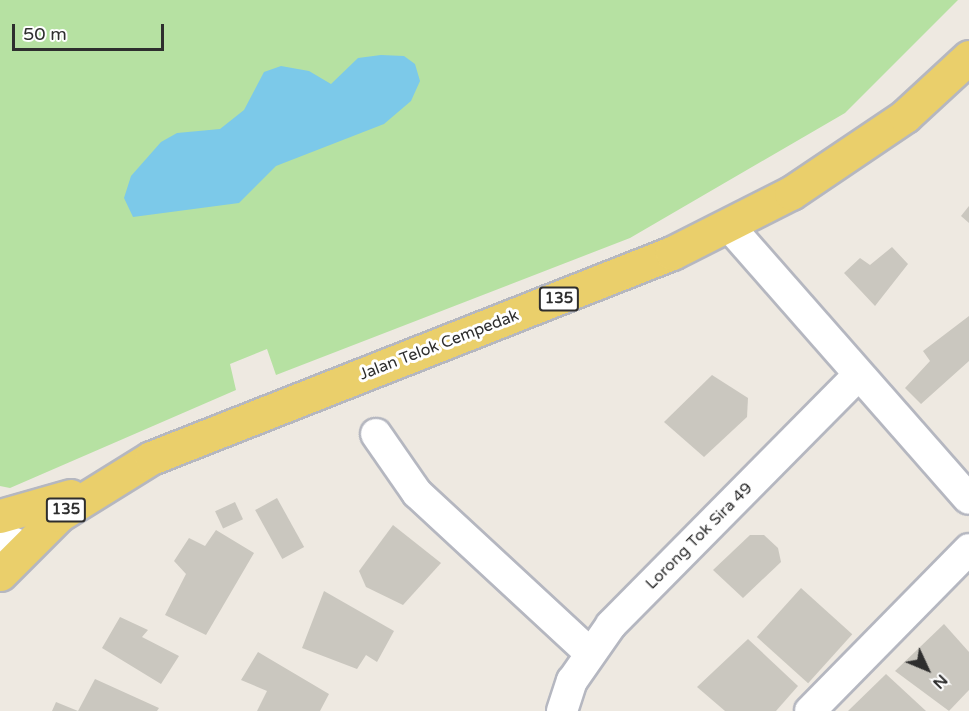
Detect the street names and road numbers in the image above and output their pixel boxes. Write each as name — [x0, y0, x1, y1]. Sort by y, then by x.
road number: 135 — [538, 287, 580, 311]
street label: Jalan Telok Cempedak — [357, 306, 521, 384]
street label: Lorong Tok Sira 49 — [642, 479, 756, 593]
road number: 135 — [45, 498, 87, 522]

